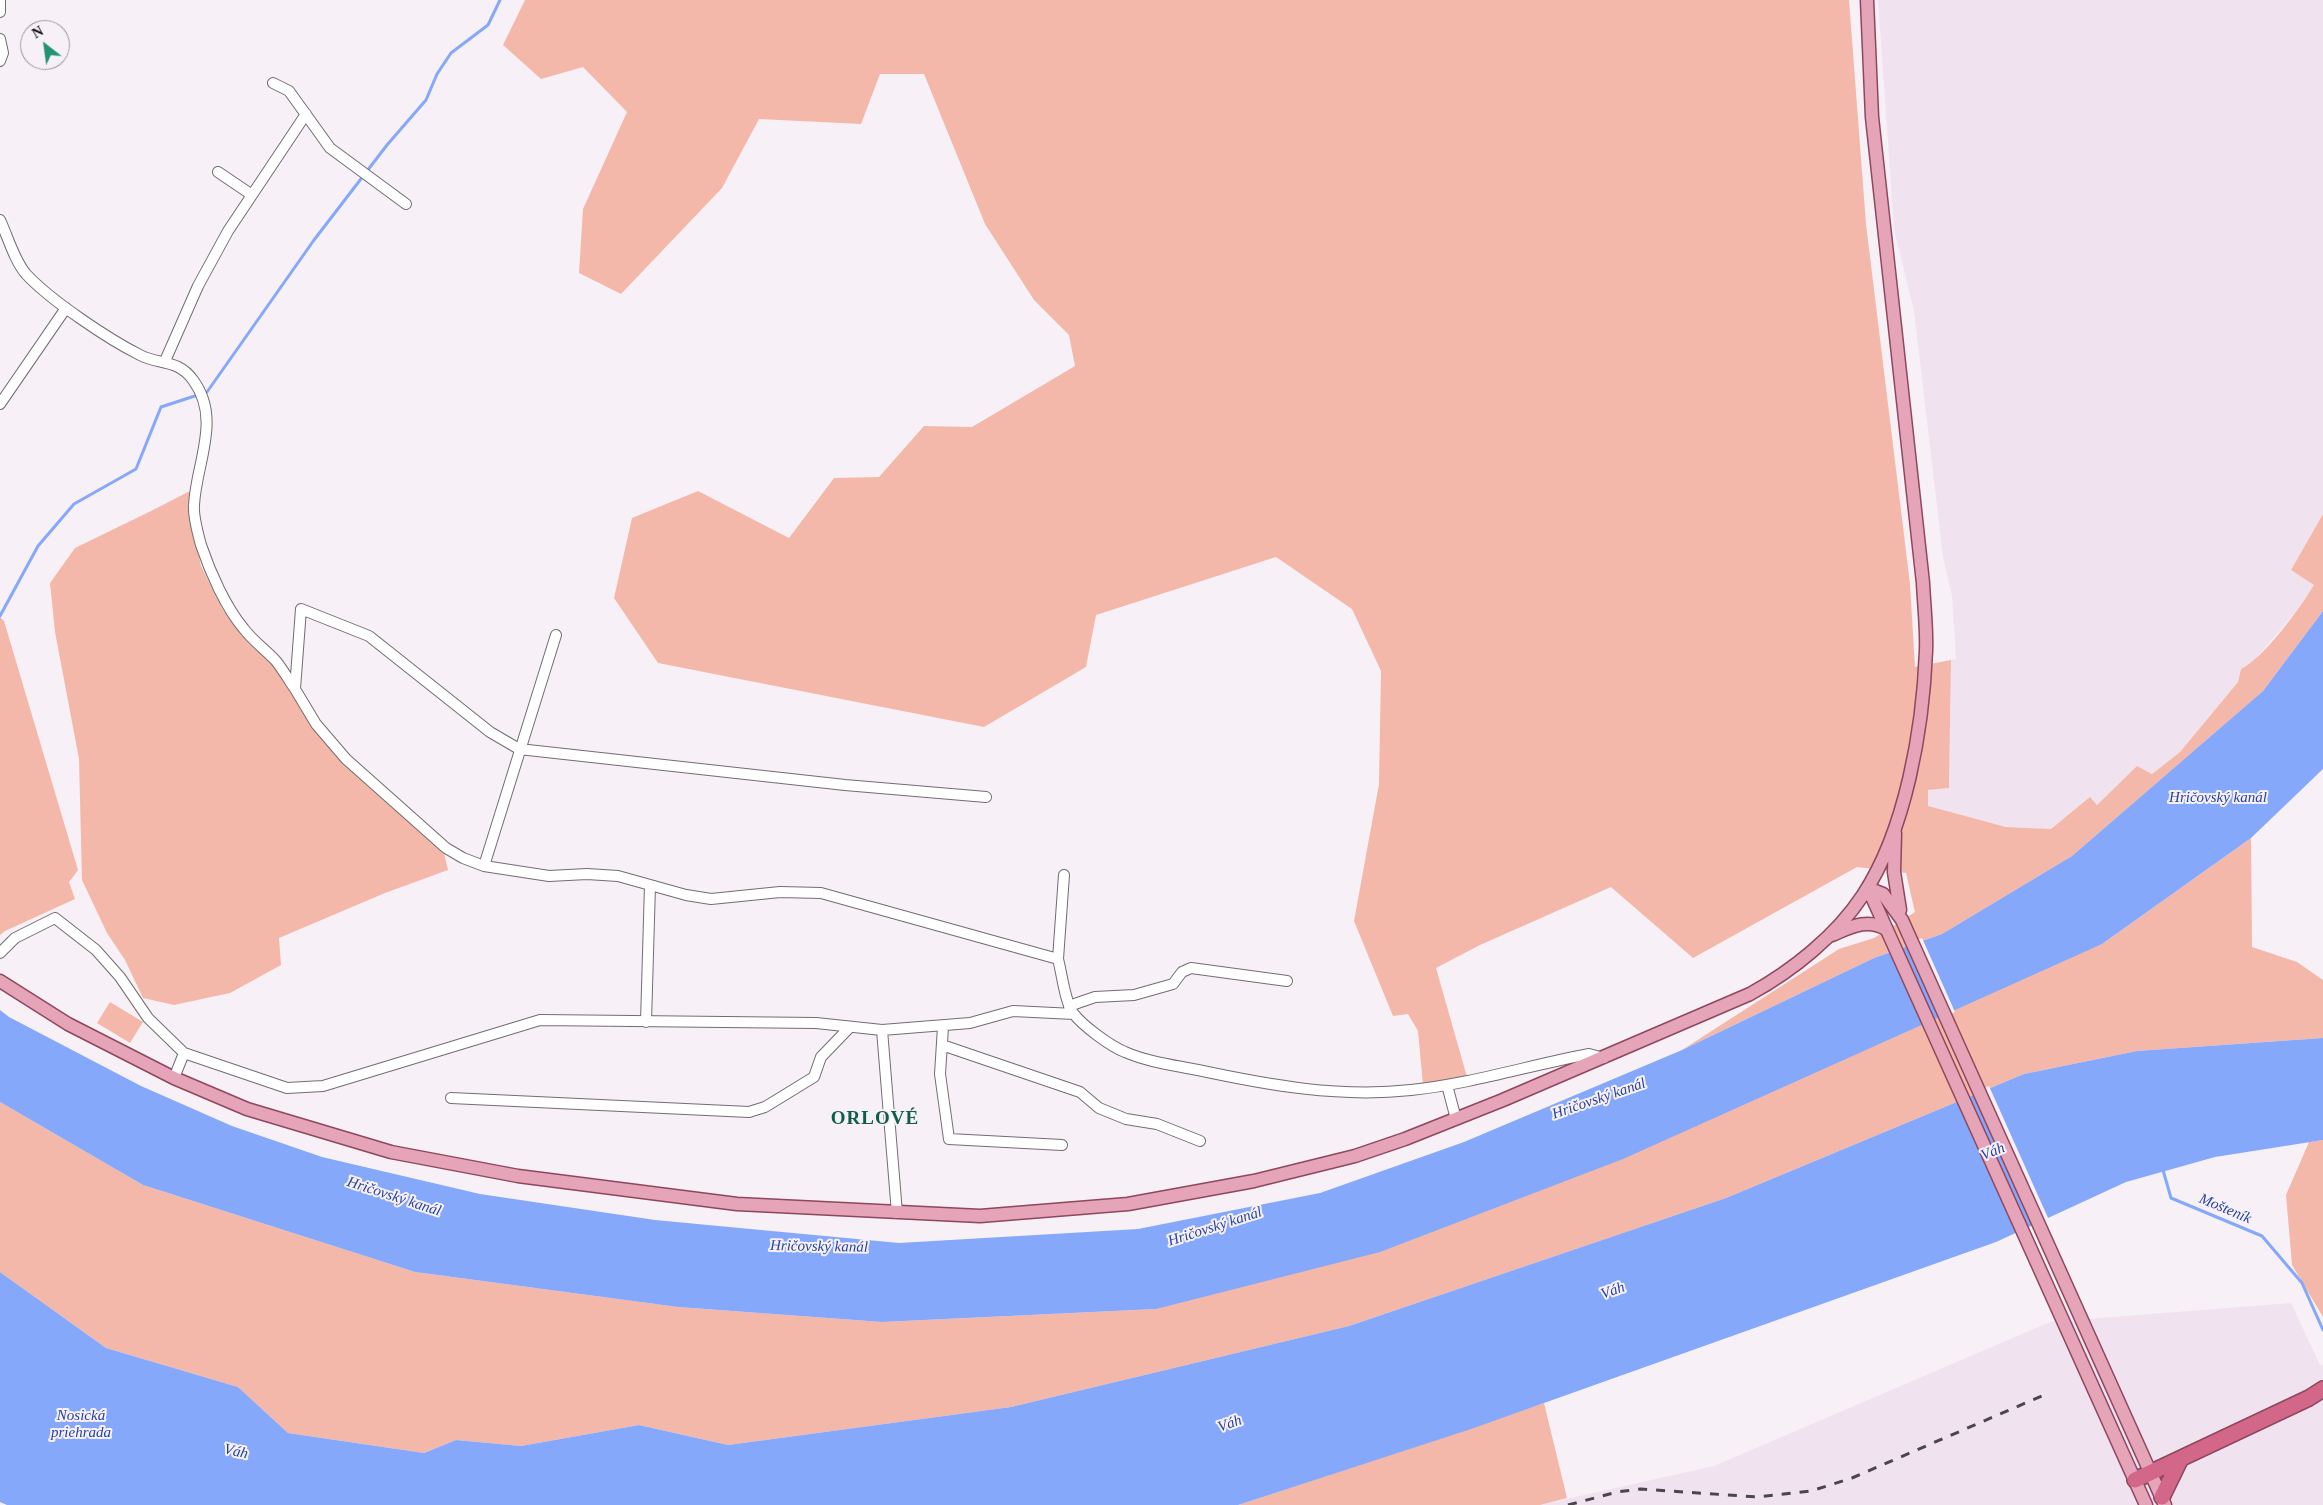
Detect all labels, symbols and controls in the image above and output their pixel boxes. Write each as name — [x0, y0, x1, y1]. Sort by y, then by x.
north arrow — [20, 20, 70, 70]
text: N — [30, 23, 46, 41]
water label: Hričovský kanál — [2169, 789, 2267, 807]
water label: Hričovský kanál — [1550, 1075, 1648, 1123]
district label: ORLOVÉ — [830, 1108, 920, 1130]
water label: Váh — [1978, 1139, 2008, 1165]
water label: Hričovský kanál — [345, 1173, 443, 1221]
water label: Mošteník — [2196, 1190, 2254, 1228]
water label: Hričovský kanál — [1166, 1203, 1264, 1251]
water label: Hričovský kanál — [770, 1237, 868, 1257]
water label: Váh — [1599, 1279, 1627, 1303]
water label: Nosická priehrada — [51, 1407, 111, 1442]
water label: Váh — [1216, 1412, 1244, 1436]
water label: Váh — [222, 1441, 250, 1463]

